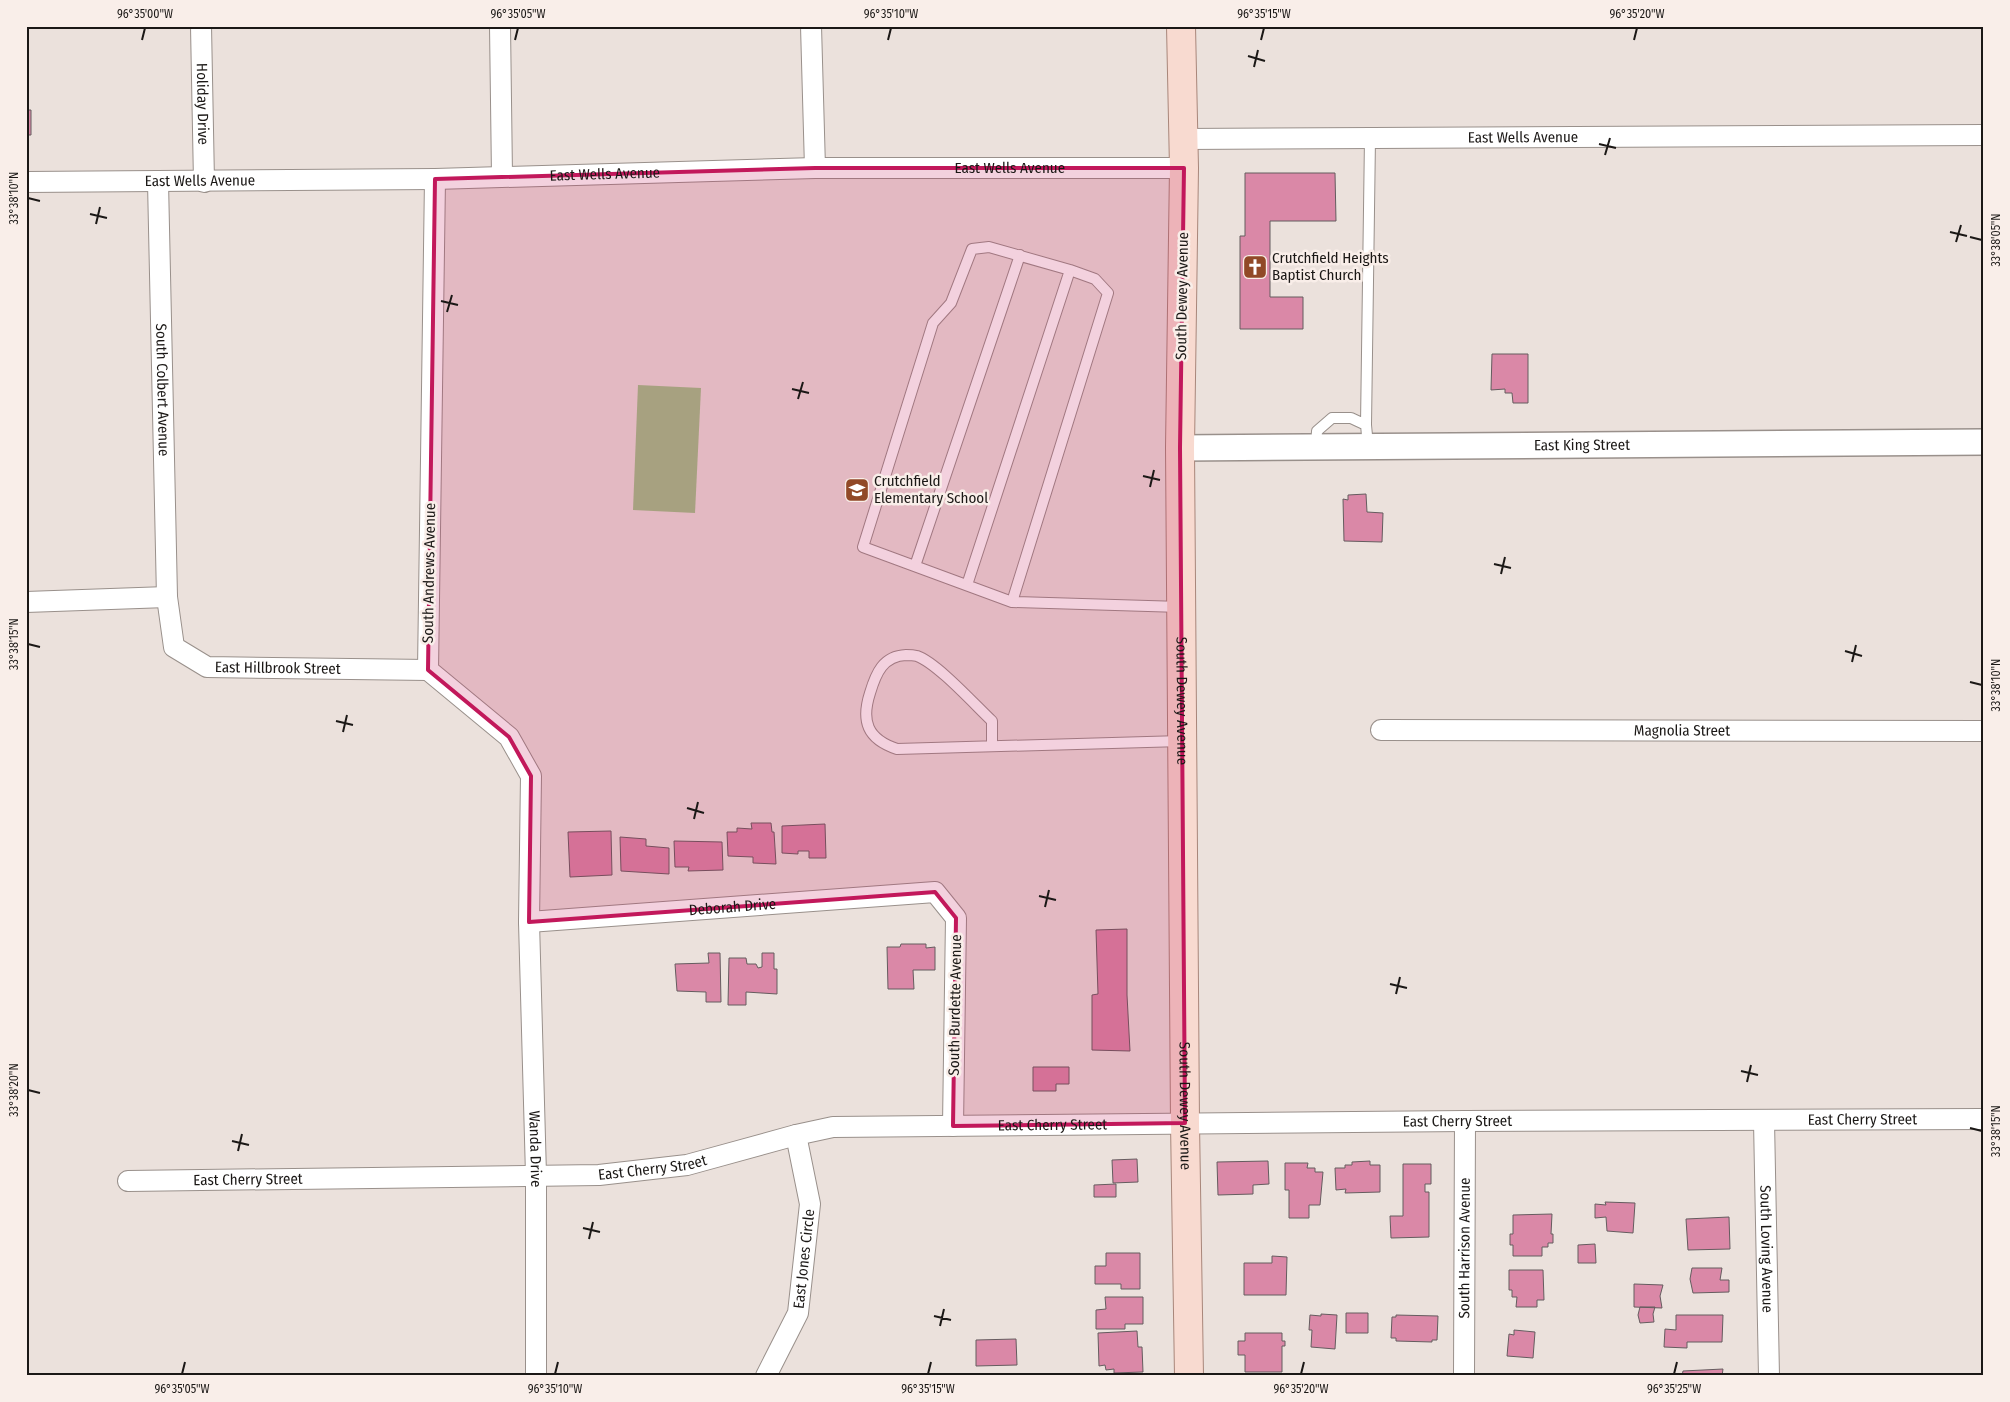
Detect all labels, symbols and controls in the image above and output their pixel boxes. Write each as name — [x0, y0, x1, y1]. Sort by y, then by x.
text: 96°35'00"W — [117, 7, 173, 21]
text: 96°35'05"W — [490, 7, 546, 21]
text: 96°35'10"W — [864, 7, 918, 21]
text: 96°35'15"W — [1237, 7, 1291, 21]
text: 96°35'20"W — [1609, 7, 1665, 21]
street label: Holiday Drive — [193, 63, 212, 145]
street label: East Wells Avenue — [1468, 128, 1578, 147]
street label: East Wells Avenue — [955, 159, 1065, 177]
street label: East Wells Avenue — [549, 163, 660, 185]
street label: East Wells Avenue — [145, 171, 255, 190]
text: 33°38'10"N — [7, 172, 21, 224]
text: 33°38'05"N — [1989, 213, 2003, 267]
street label: South Dewey Avenue — [1172, 232, 1192, 360]
place label: Crutchfield Heights Baptist Church — [1272, 249, 1389, 284]
church icon: Crutchfield Heights Baptist Church — [1242, 254, 1268, 280]
street label: South Colbert Avenue — [152, 323, 173, 457]
street label: East King Street — [1534, 436, 1630, 454]
place label: Crutchfield Elementary School — [874, 472, 988, 507]
school or university icon: Crutchfield Elementary School — [844, 477, 870, 503]
street label: South Andrews Avenue — [419, 503, 439, 643]
text: 33°38'15"N — [7, 618, 21, 670]
street label: South Dewey Avenue — [1172, 637, 1191, 765]
street label: East Hillbrook Street — [215, 658, 341, 678]
text: 33°38'10"N — [1989, 659, 2003, 711]
street label: Magnolia Street — [1634, 721, 1730, 740]
street label: Deborah Drive — [688, 895, 777, 919]
street label: South Burdette Avenue — [945, 934, 965, 1076]
street label: South Dewey Avenue — [1175, 1042, 1195, 1170]
text: 33°38'20"N — [7, 1063, 21, 1117]
text: 33°38'15"N — [1989, 1105, 2003, 1157]
street label: Wanda Drive — [525, 1110, 545, 1187]
street label: East Cherry Street — [1808, 1110, 1917, 1129]
street label: East Cherry Street — [1403, 1112, 1512, 1131]
street label: East Cherry Street — [998, 1115, 1107, 1134]
street label: East Cherry Street — [597, 1151, 709, 1184]
street label: East Cherry Street — [193, 1170, 303, 1189]
street label: South Harrison Avenue — [1455, 1177, 1474, 1319]
street label: South Loving Avenue — [1756, 1185, 1777, 1313]
street label: East Jones Circle — [790, 1208, 818, 1310]
text: 96°35'05"W — [154, 1382, 210, 1396]
text: 96°35'10"W — [528, 1382, 582, 1396]
text: 96°35'15"W — [901, 1382, 955, 1396]
text: 96°35'20"W — [1273, 1382, 1329, 1396]
text: 96°35'25"W — [1647, 1382, 1701, 1396]

